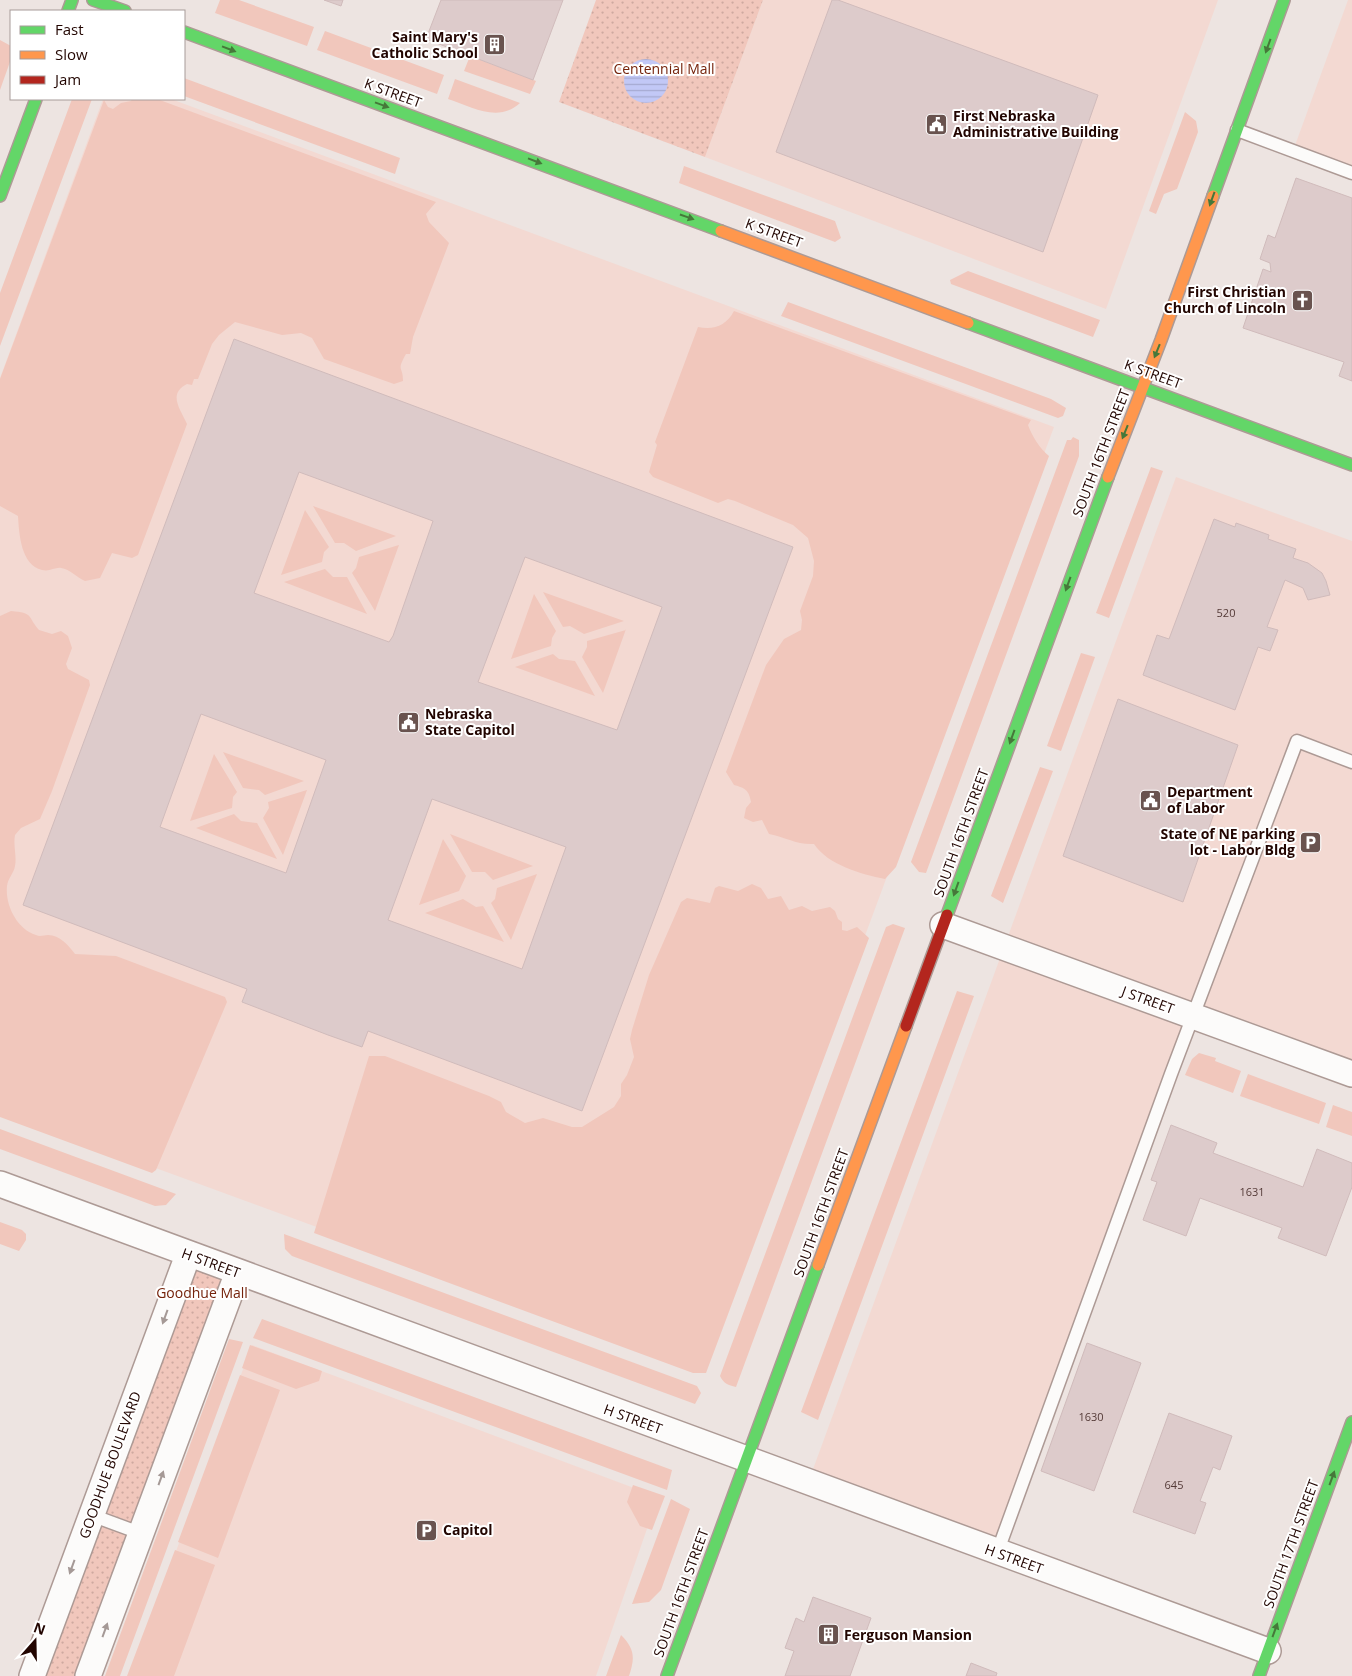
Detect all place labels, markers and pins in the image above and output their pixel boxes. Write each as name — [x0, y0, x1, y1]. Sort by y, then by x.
place label: Saint Mary's Catholic School — [372, 27, 478, 62]
building icon: Saint Mary's Catholic School — [482, 33, 506, 57]
place label: First Nebraska Administrative Building — [953, 106, 1119, 141]
public building icon: First Nebraska Administrative Building — [925, 112, 949, 136]
place label: First Christian Church of Lincoln — [1164, 282, 1286, 317]
church icon: First Christian Church of Lincoln — [1290, 288, 1314, 312]
place label: Nebraska State Capitol — [425, 704, 515, 739]
public building icon: Nebraska State Capitol — [397, 710, 421, 734]
place label: Department of Labor — [1167, 782, 1253, 817]
public building icon: Department of Labor — [1139, 788, 1163, 812]
place label: State of NE parking lot - Labor Bldg — [1160, 824, 1295, 859]
parking icon: State of NE parking lot - Labor Bldg — [1299, 830, 1323, 854]
parking icon: Capitol — [415, 1518, 439, 1542]
place label: Capitol — [443, 1520, 493, 1539]
building icon: Ferguson Mansion — [816, 1623, 840, 1647]
place label: Ferguson Mansion — [844, 1625, 972, 1644]

